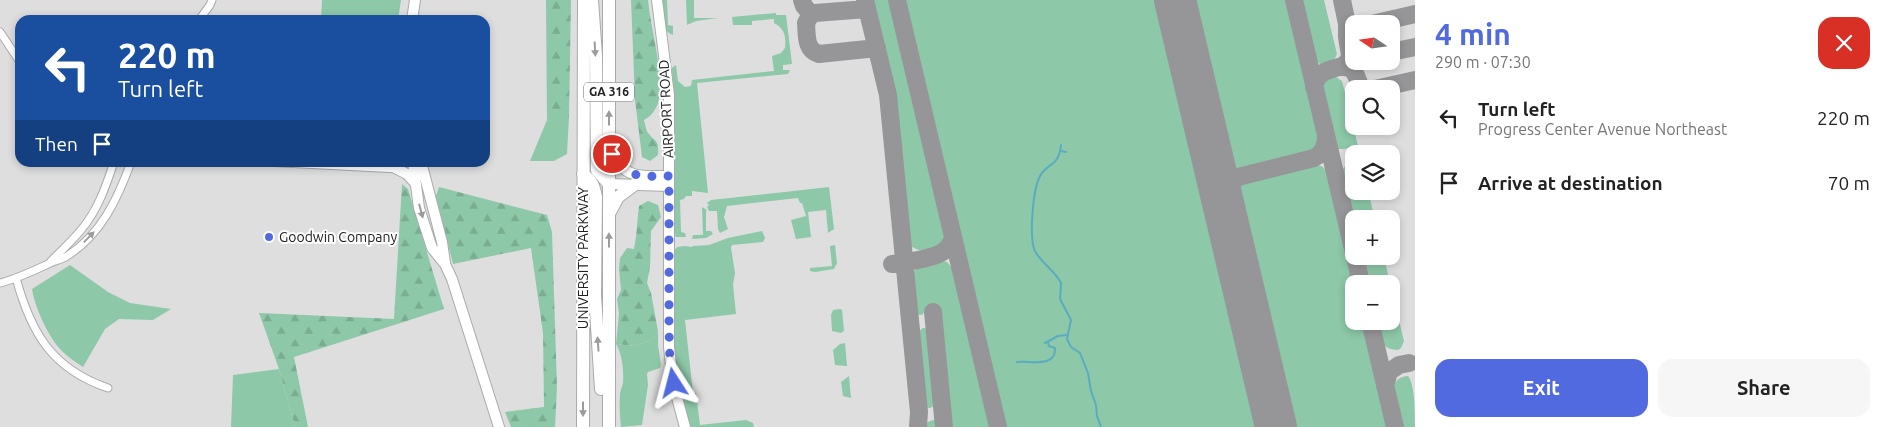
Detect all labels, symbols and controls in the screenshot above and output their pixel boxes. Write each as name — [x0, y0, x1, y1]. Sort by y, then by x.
north arrow — [1345, 15, 1400, 70]
map controls — [1345, 15, 1400, 330]
text: 4 min — [1435, 17, 1511, 51]
button: close — [1818, 17, 1870, 69]
icon: left — [35, 35, 100, 100]
text: 220 m — [118, 35, 216, 75]
one-way arrow — [592, 41, 600, 57]
text: 290 m · 07:30 — [1435, 53, 1531, 71]
street label: AIRPORT ROAD — [655, 59, 677, 159]
text: Turn left — [118, 76, 203, 101]
button: search — [1345, 80, 1400, 135]
road number: GA 316 — [584, 82, 634, 101]
text: Turn left — [1478, 98, 1556, 120]
icon: left — [1435, 104, 1463, 132]
text: 220 m — [1817, 107, 1870, 129]
one-way arrow — [605, 110, 613, 126]
text: Progress Center Avenue Northeast — [1478, 120, 1727, 138]
icon: arrive — [88, 130, 116, 158]
text: Then — [35, 133, 78, 155]
pin — [591, 133, 633, 175]
icon: arrive — [598, 140, 626, 168]
button: layers — [1345, 145, 1400, 200]
icon: arrive — [1435, 169, 1463, 197]
text: Arrive at destination — [1478, 172, 1663, 194]
text: 70 m — [1828, 172, 1870, 194]
street label: UNIVERSITY PARKWAY — [575, 187, 591, 329]
one-way arrow — [417, 203, 425, 218]
button: + — [1345, 210, 1400, 265]
place label: Goodwin Company — [279, 229, 397, 245]
one-way arrow — [83, 231, 95, 243]
marker: Goodwin Company — [263, 231, 275, 243]
one-way arrow — [605, 232, 613, 248]
button: − — [1345, 275, 1400, 330]
one-way arrow — [594, 336, 602, 352]
position arrow — [647, 356, 699, 408]
button: Exit — [1435, 359, 1648, 417]
button: Share — [1658, 359, 1870, 417]
one-way arrow — [579, 401, 587, 417]

